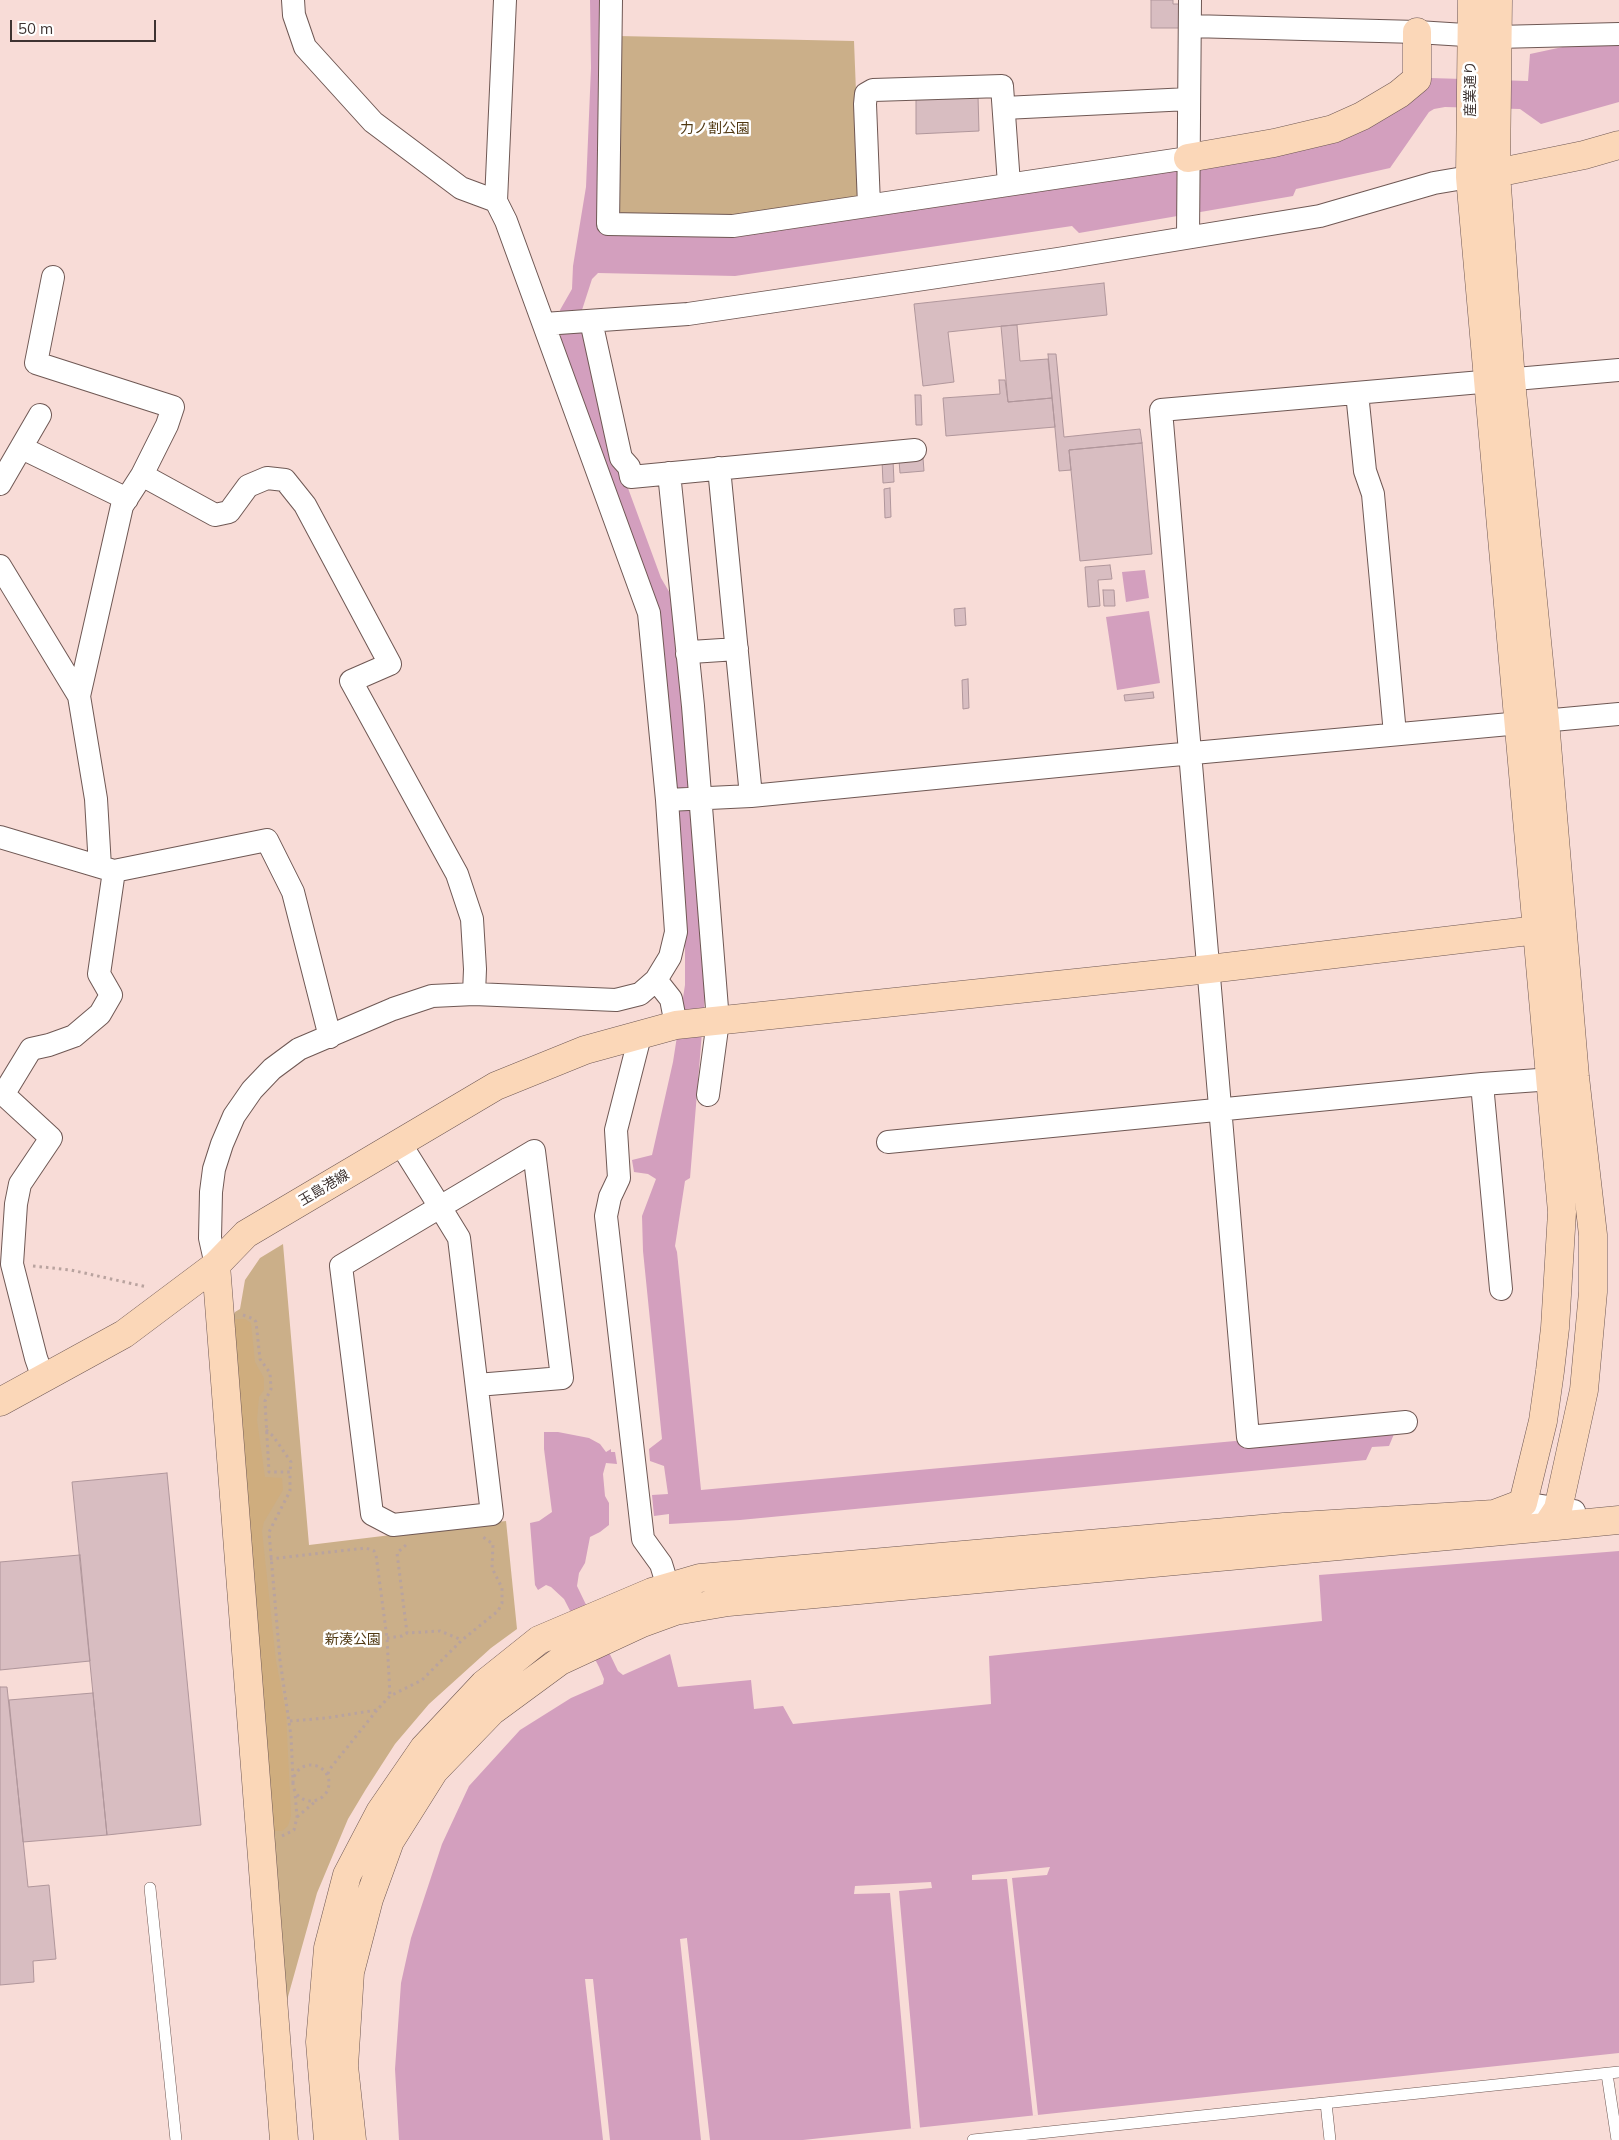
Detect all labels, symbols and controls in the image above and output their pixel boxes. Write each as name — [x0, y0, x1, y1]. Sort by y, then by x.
scale bar — [12, 10, 159, 42]
text: 50 m — [18, 19, 53, 38]
street label: 産業通り — [1463, 61, 1479, 117]
park label: 力ノ割公園 — [680, 121, 750, 137]
street label: 玉島港線 — [296, 1166, 352, 1210]
park label: 新湊公園 — [325, 1632, 381, 1648]

